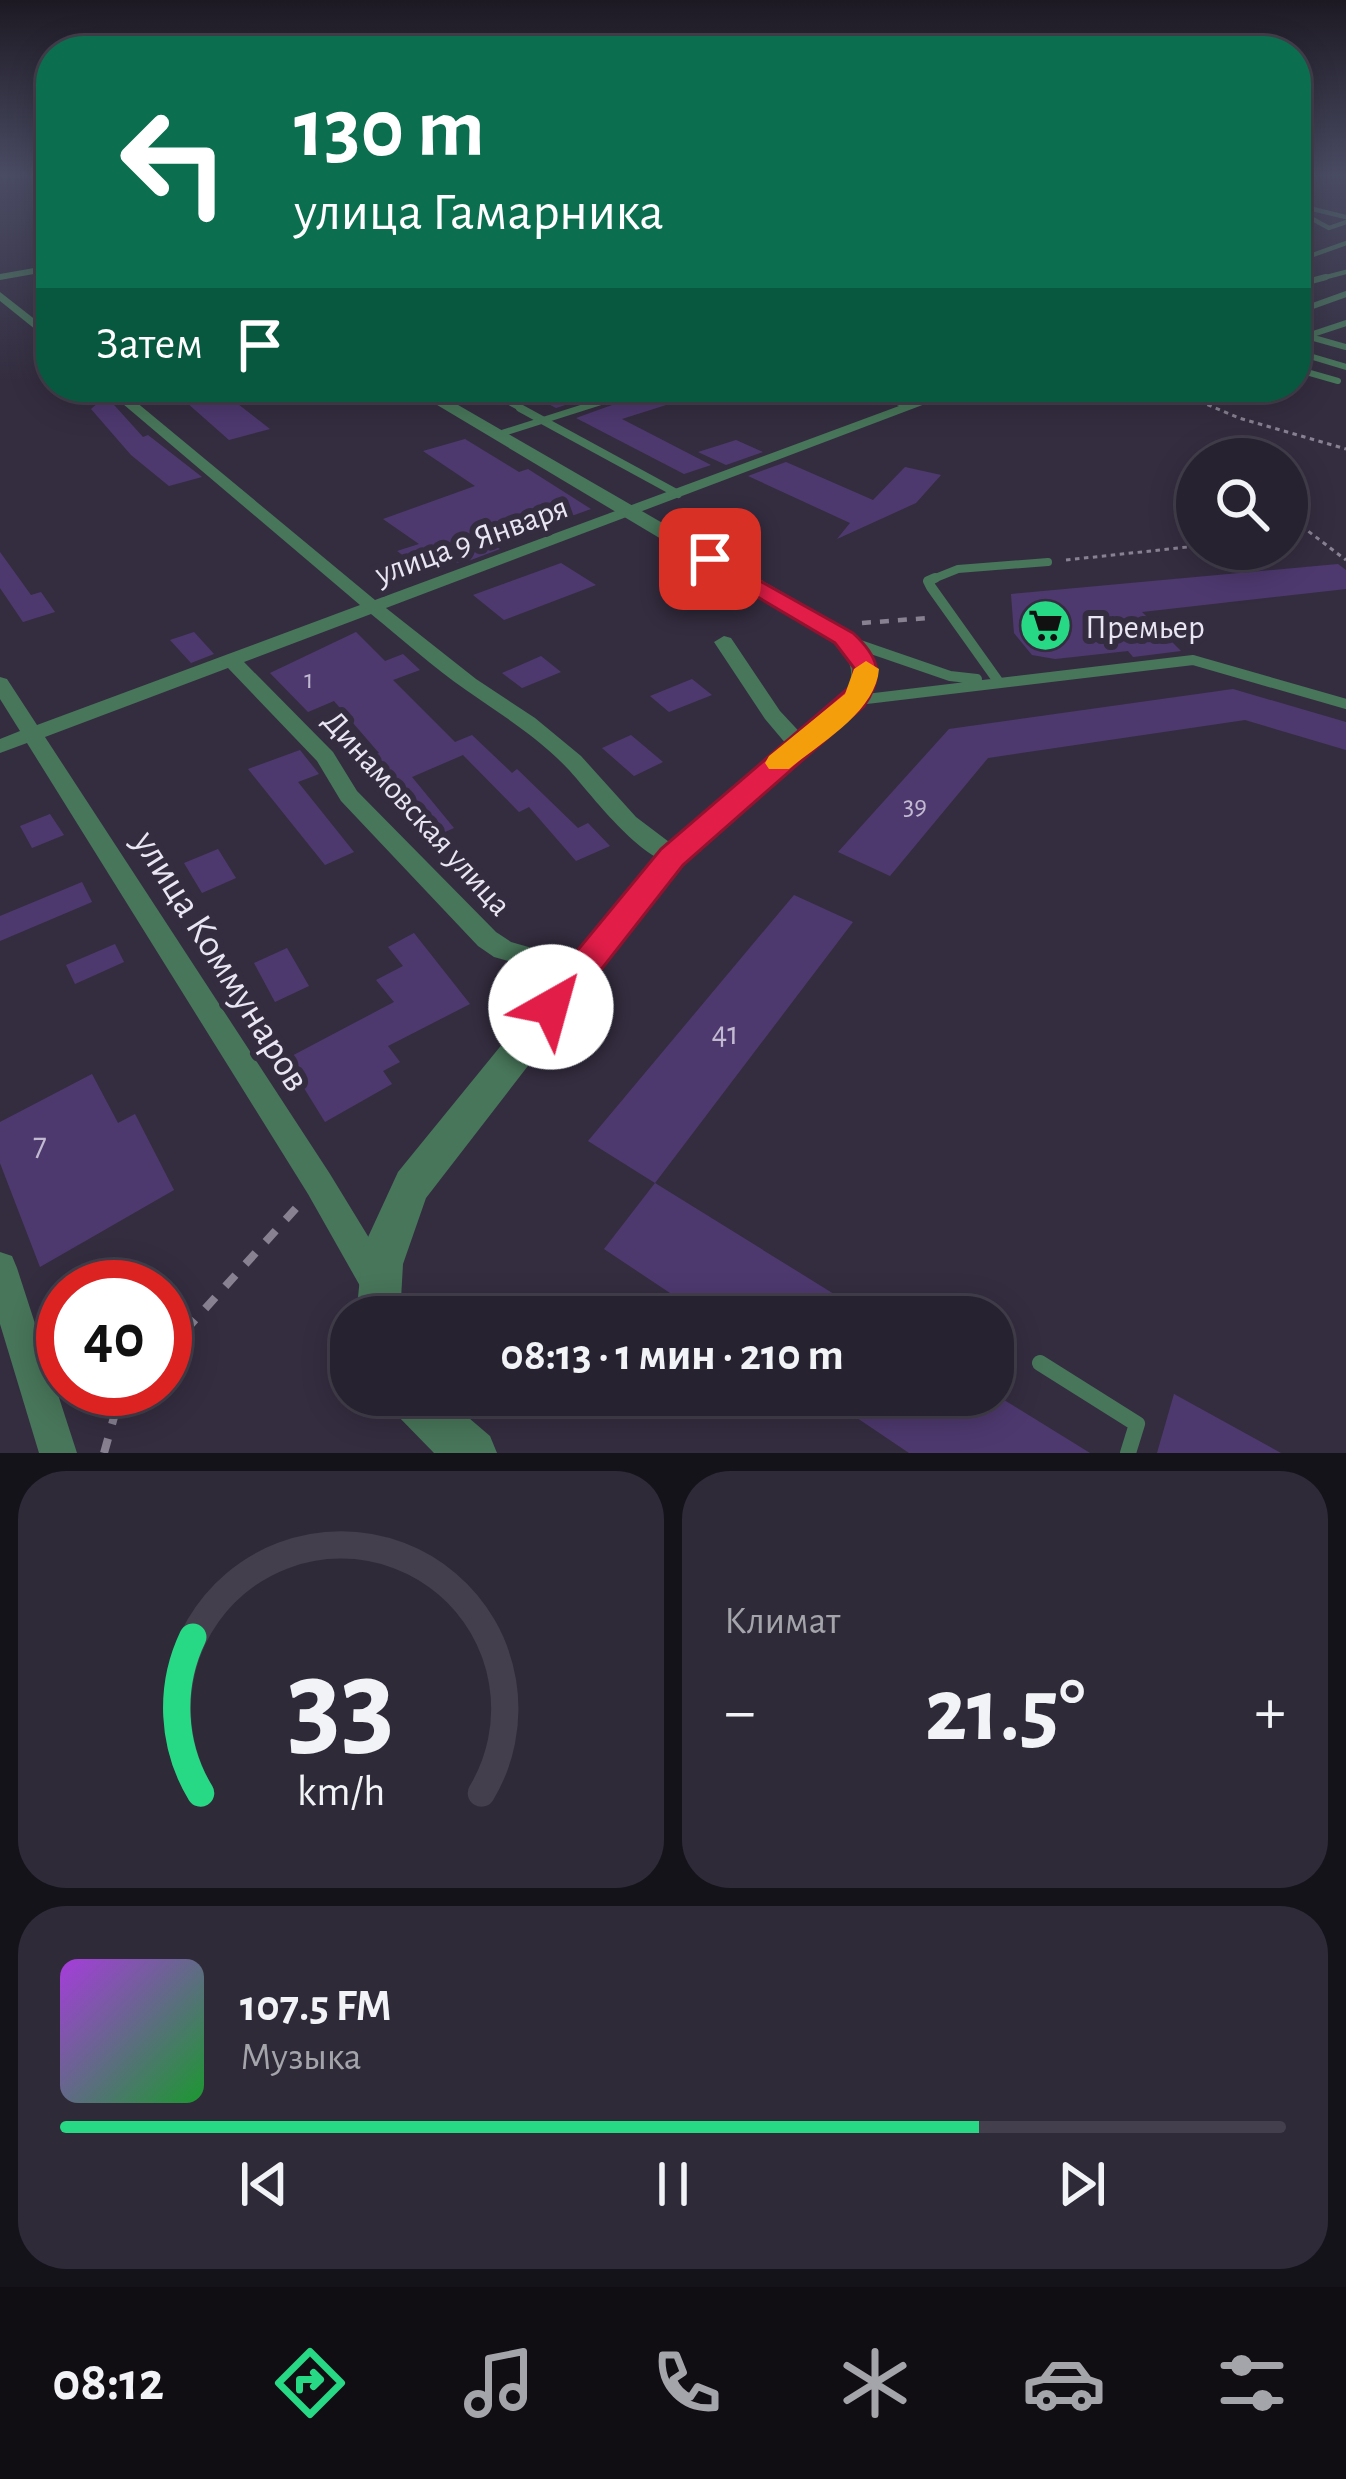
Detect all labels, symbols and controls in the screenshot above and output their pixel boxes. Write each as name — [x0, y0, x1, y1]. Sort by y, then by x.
icon: left — [96, 84, 252, 240]
text: 130 m — [294, 88, 485, 172]
text: улица Гамарника — [294, 186, 664, 240]
icon: arrive — [227, 312, 293, 378]
text: Затем — [96, 322, 203, 367]
map controls — [1176, 438, 1308, 570]
button: search — [1176, 438, 1308, 570]
street label: улица 9 Января — [370, 491, 573, 592]
pin — [659, 508, 761, 610]
icon: arrive — [677, 526, 743, 592]
supermarket icon: Премьер — [1018, 598, 1074, 654]
place label: Премьер — [1085, 612, 1205, 645]
house number: 1 — [304, 666, 314, 693]
street label: Динамовская улица — [316, 705, 517, 923]
house number: 39 — [903, 792, 927, 819]
street label: улица Коммунаров — [125, 824, 316, 1098]
position arrow — [488, 944, 614, 1070]
house number: 41 — [711, 1018, 739, 1051]
house number: 7 — [33, 1129, 47, 1162]
speed limit sign: 40 — [36, 1260, 192, 1416]
text: 08:13 · 1 мин · 210 m — [500, 1333, 844, 1378]
text: Климат — [724, 1602, 840, 1641]
text: 33 — [287, 1642, 395, 1767]
text: 21.5° — [925, 1667, 1085, 1757]
text: − — [724, 1679, 756, 1745]
text: + — [1254, 1679, 1286, 1745]
text: km/h — [297, 1770, 385, 1813]
text: 107.5 FM — [240, 1984, 392, 2029]
text: Музыка — [240, 2038, 362, 2077]
icon: previous — [231, 2151, 297, 2217]
icon: pause — [640, 2151, 706, 2217]
icon: next — [1049, 2151, 1115, 2217]
icon: directions — [268, 2341, 352, 2425]
icon: music — [457, 2341, 541, 2425]
icon: phone — [645, 2341, 729, 2425]
icon: climate — [833, 2341, 917, 2425]
icon: car — [1022, 2341, 1106, 2425]
icon: filters — [1210, 2341, 1294, 2425]
text: 08:12 — [52, 2356, 164, 2410]

